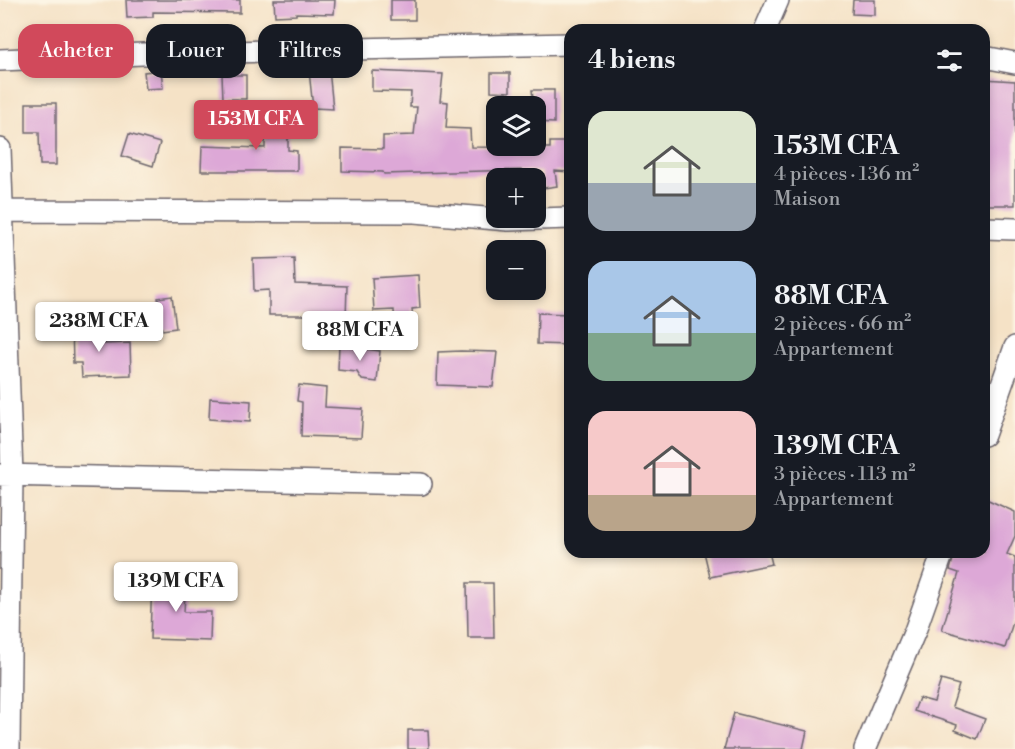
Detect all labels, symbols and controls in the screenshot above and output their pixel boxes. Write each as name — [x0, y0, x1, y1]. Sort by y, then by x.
chip: Acheter — [18, 24, 134, 78]
chip: Louer — [146, 24, 246, 78]
chip: Filtres — [258, 24, 363, 78]
text: 4 biens — [588, 44, 675, 76]
icon: filters — [933, 44, 966, 77]
map controls — [486, 96, 546, 300]
button: layers — [486, 96, 546, 156]
pin: 153M CFA — [194, 100, 318, 151]
text: 153M CFA — [208, 107, 304, 132]
text: 153M CFA — [774, 130, 899, 162]
icon: home — [636, 135, 708, 207]
text: 4 pièces · 136 m² — [774, 162, 919, 187]
button: + — [486, 168, 546, 228]
text: Maison — [774, 187, 840, 212]
button: − — [486, 240, 546, 300]
text: 88M CFA — [774, 280, 888, 312]
icon: home — [636, 285, 708, 357]
pin: 238M CFA — [37, 302, 161, 353]
text: 238M CFA — [49, 309, 149, 334]
pin: 88M CFA — [305, 311, 415, 362]
text: 2 pièces · 66 m² — [774, 312, 911, 337]
text: 88M CFA — [316, 318, 404, 343]
text: Appartement — [774, 337, 894, 362]
text: 139M CFA — [774, 430, 899, 462]
icon: home — [636, 435, 708, 507]
text: 3 pièces · 113 m² — [774, 462, 916, 487]
text: Appartement — [774, 487, 894, 512]
pin: 139M CFA — [114, 562, 238, 613]
text: 139M CFA — [128, 569, 224, 594]

